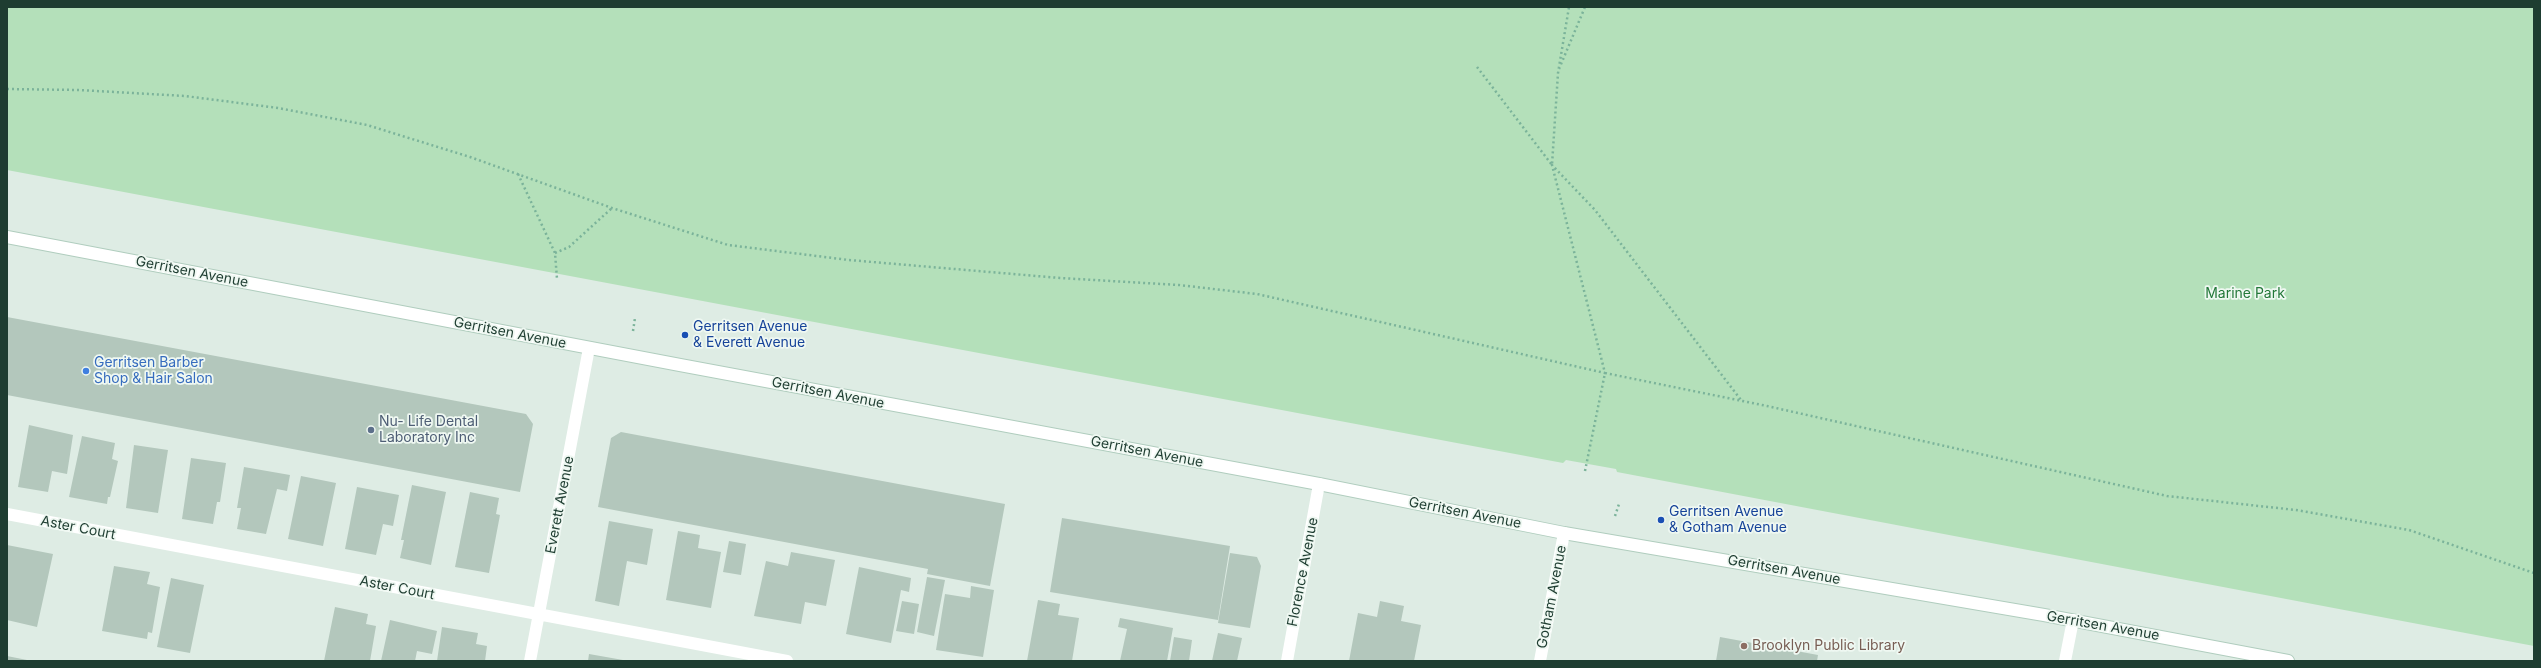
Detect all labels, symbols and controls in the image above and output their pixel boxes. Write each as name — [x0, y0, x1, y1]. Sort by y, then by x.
street label: Gerritsen Avenue — [134, 253, 250, 291]
park label: Marine Park — [2205, 286, 2285, 302]
street label: Gerritsen Avenue — [452, 314, 568, 352]
place label: Gerritsen Avenue & Everett Avenue — [693, 319, 807, 352]
marker: Gerritsen Avenue & Everett Avenue — [680, 330, 690, 340]
place label: Gerritsen Barber Shop & Hair Salon — [94, 355, 213, 388]
marker: Gerritsen Barber Shop & Hair Salon — [81, 366, 91, 376]
street label: Gerritsen Avenue — [770, 374, 886, 412]
place label: Nu- Life Dental Laboratory Inc — [379, 414, 478, 446]
marker: Nu- Life Dental Laboratory Inc — [366, 425, 376, 435]
street label: Gerritsen Avenue — [1089, 433, 1205, 471]
street label: Everett Avenue — [542, 455, 578, 555]
street label: Gerritsen Avenue — [1407, 494, 1523, 532]
place label: Gerritsen Avenue & Gotham Avenue — [1669, 504, 1787, 536]
street label: Aster Court — [39, 513, 117, 543]
marker: Gerritsen Avenue & Gotham Avenue — [1656, 515, 1666, 525]
street label: Florence Avenue — [1284, 516, 1322, 628]
street label: Gotham Avenue — [1534, 544, 1570, 650]
street label: Gerritsen Avenue — [1726, 552, 1842, 588]
street label: Aster Court — [358, 573, 436, 603]
street label: Gerritsen Avenue — [2045, 608, 2161, 644]
place label: Brooklyn Public Library — [1752, 638, 1905, 654]
marker: Brooklyn Public Library — [1739, 641, 1749, 651]

